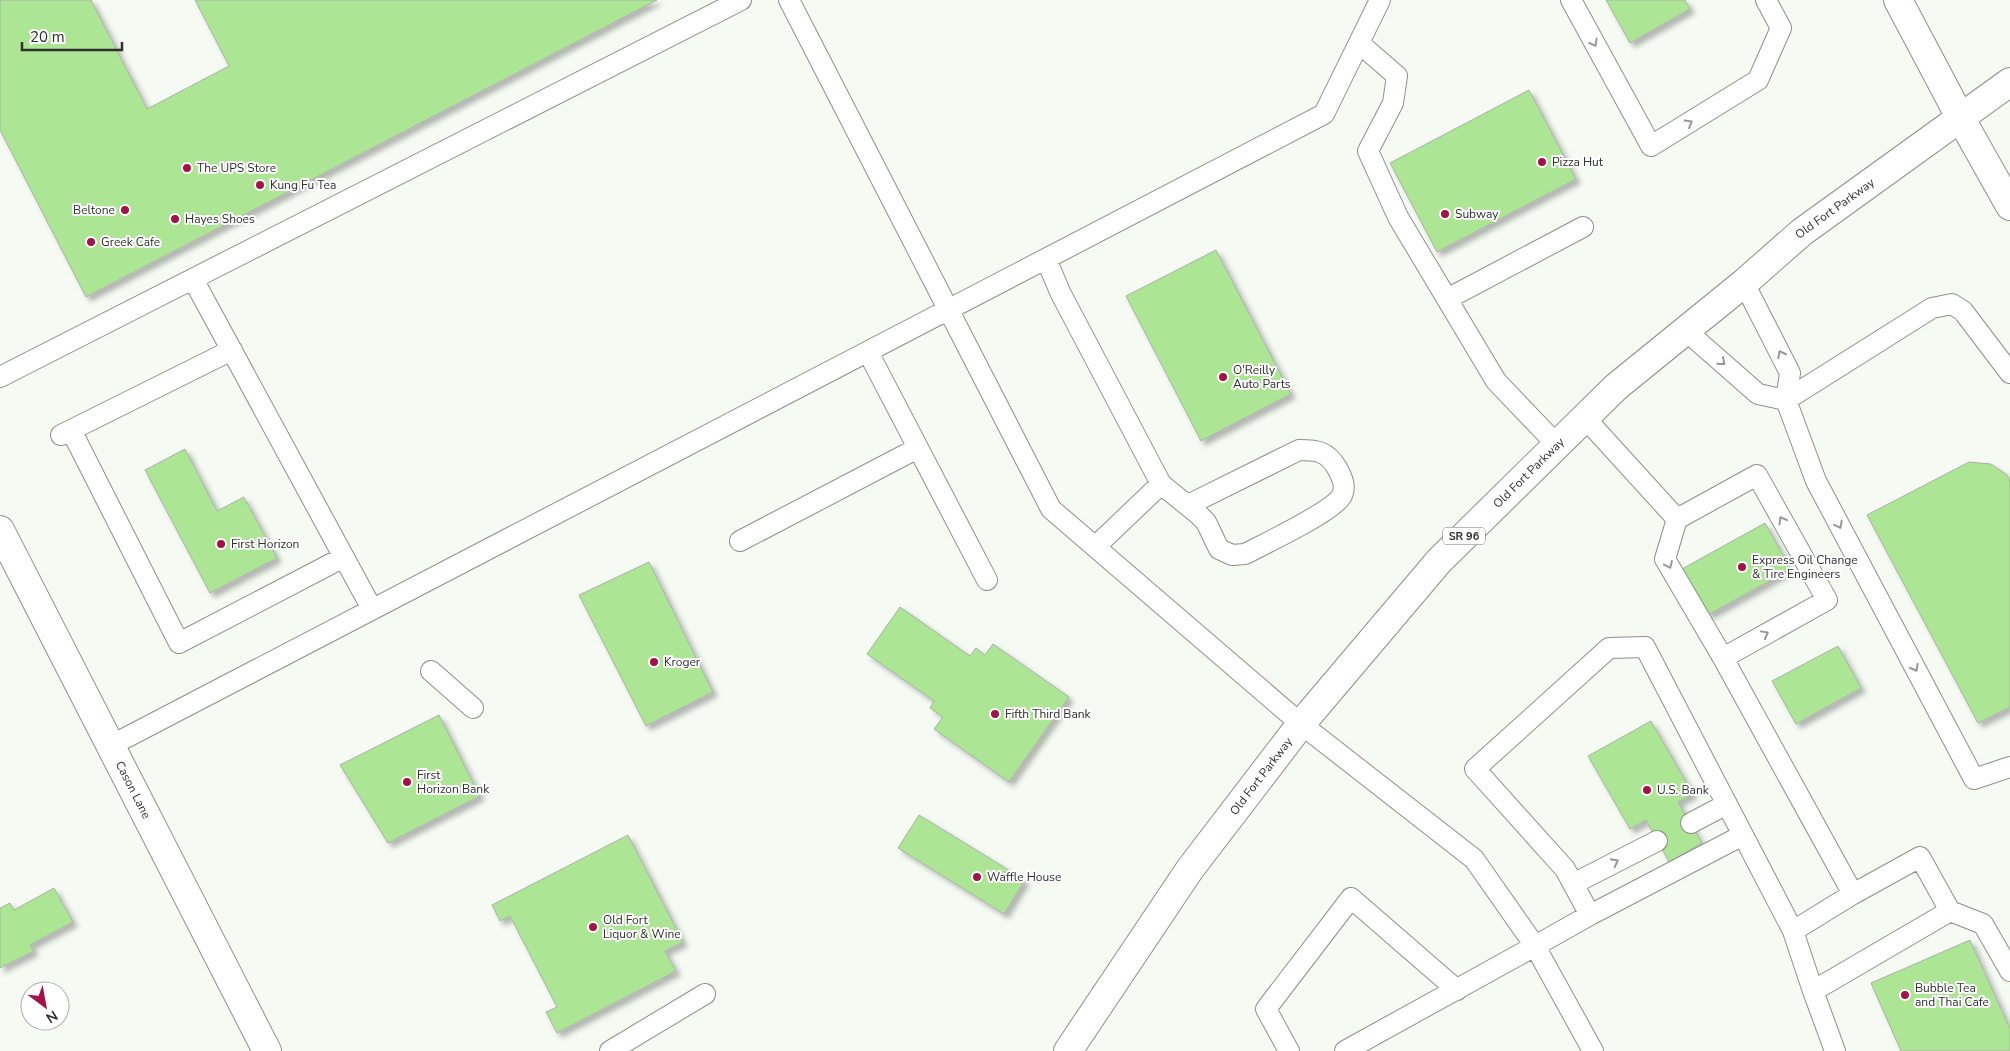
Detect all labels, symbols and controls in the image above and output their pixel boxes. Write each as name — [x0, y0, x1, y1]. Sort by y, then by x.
scale bar — [22, 20, 122, 52]
text: 20 m — [30, 27, 65, 47]
one-way arrow — [1588, 37, 1598, 46]
one-way arrow — [1684, 119, 1693, 129]
place label: Pizza Hut — [1552, 154, 1604, 170]
marker: Pizza Hut — [1536, 156, 1548, 168]
place label: The UPS Store — [197, 160, 276, 176]
marker: The UPS Store — [181, 162, 193, 174]
street label: Old Fort Parkway — [1792, 174, 1878, 242]
place label: Kung Fu Tea — [270, 177, 336, 193]
marker: Kung Fu Tea — [254, 179, 266, 191]
place label: Beltone — [73, 202, 115, 218]
marker: Beltone — [119, 204, 131, 216]
place label: Subway — [1455, 206, 1499, 222]
marker: Subway — [1439, 208, 1451, 220]
place label: Hayes Shoes — [185, 211, 255, 227]
marker: Hayes Shoes — [169, 213, 181, 225]
place label: Greek Cafe — [101, 234, 160, 250]
marker: Greek Cafe — [85, 236, 97, 248]
one-way arrow — [1777, 351, 1787, 360]
one-way arrow — [1716, 357, 1725, 366]
place label: O'Reilly Auto Parts — [1233, 362, 1291, 392]
marker: O'Reilly Auto Parts — [1217, 371, 1229, 383]
street label: Old Fort Parkway — [1490, 434, 1568, 512]
one-way arrow — [1779, 516, 1789, 525]
one-way arrow — [1832, 519, 1842, 528]
road number: SR 96 — [1443, 528, 1485, 544]
place label: First Horizon — [231, 536, 299, 552]
marker: First Horizon — [215, 538, 227, 550]
place label: Express Oil Change & Tire Engineers — [1752, 552, 1858, 582]
one-way arrow — [1663, 560, 1674, 569]
marker: Express Oil Change & Tire Engineers — [1736, 561, 1748, 573]
one-way arrow — [1760, 631, 1769, 641]
place label: Kroger — [664, 654, 701, 670]
marker: Kroger — [648, 656, 660, 668]
one-way arrow — [1909, 663, 1919, 672]
place label: Fifth Third Bank — [1005, 706, 1092, 722]
marker: Fifth Third Bank — [989, 708, 1001, 720]
street label: Old Fort Parkway — [1226, 733, 1296, 818]
street label: Cason Lane — [112, 758, 155, 821]
place label: First Horizon Bank — [417, 767, 490, 797]
marker: First Horizon Bank — [401, 776, 413, 788]
place label: U.S. Bank — [1657, 782, 1710, 798]
marker: U.S. Bank — [1641, 784, 1653, 796]
one-way arrow — [1610, 858, 1619, 868]
place label: Waffle House — [987, 869, 1061, 885]
marker: Waffle House — [971, 871, 983, 883]
place label: Old Fort Liquor & Wine — [603, 912, 681, 942]
marker: Old Fort Liquor & Wine — [587, 921, 599, 933]
place label: Bubble Tea and Thai Cafe — [1915, 980, 1989, 1010]
north arrow — [20, 981, 70, 1031]
marker: Bubble Tea and Thai Cafe — [1899, 989, 1911, 1001]
text: N — [42, 1006, 61, 1027]

